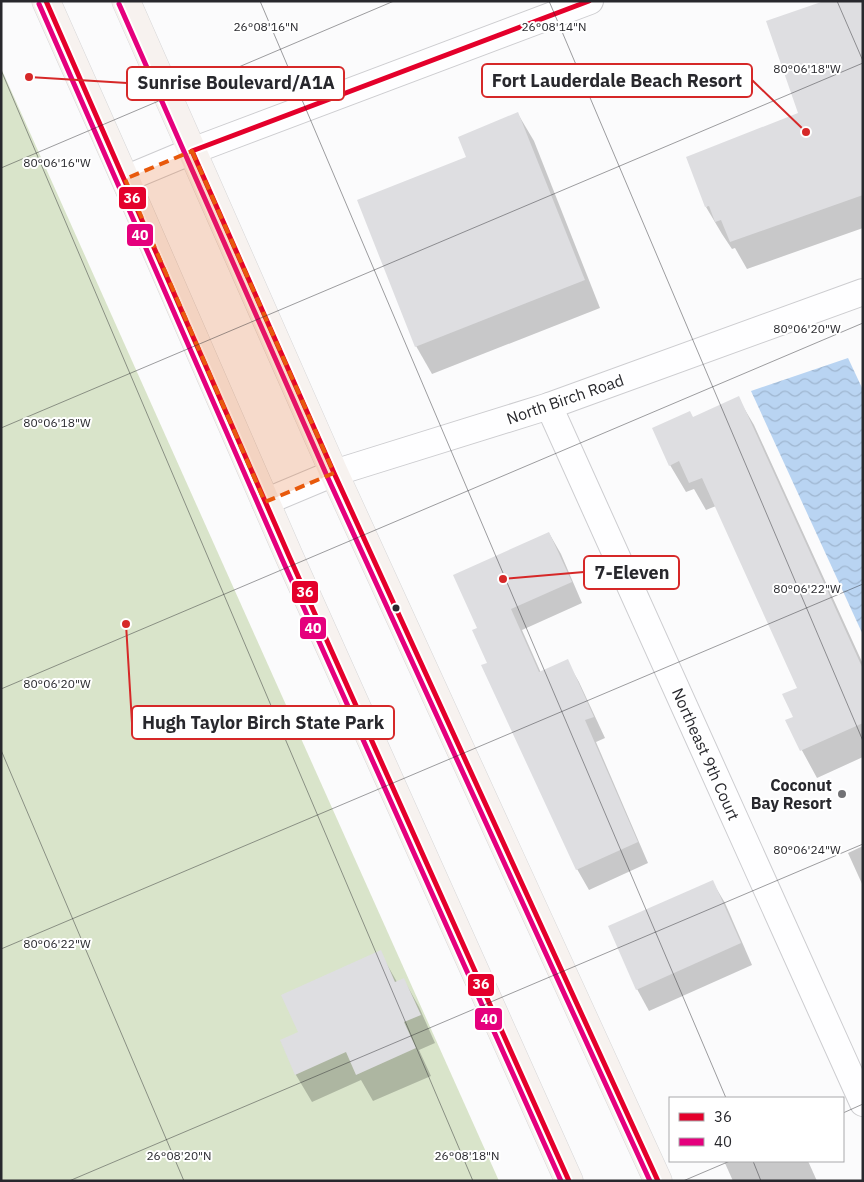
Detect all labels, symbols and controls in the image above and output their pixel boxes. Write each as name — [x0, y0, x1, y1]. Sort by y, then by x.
text: 26°08'16"N — [233, 19, 299, 34]
text: 26°08'14"N — [521, 19, 587, 34]
text: 80°06'18"W — [773, 61, 841, 76]
callout: Fort Lauderdale Beach Resort — [482, 64, 752, 97]
callout: Sunrise Boulevard/A1A — [127, 67, 344, 100]
text: Fort Lauderdale Beach Resort — [492, 69, 742, 92]
text: Sunrise Boulevard/A1A — [137, 71, 335, 94]
text: 80°06'16"W — [23, 155, 91, 170]
line badge: 36 — [118, 186, 147, 210]
text: 36 — [124, 189, 140, 207]
line badge: 40 — [126, 223, 154, 247]
text: 40 — [132, 226, 148, 244]
text: 80°06'20"W — [773, 321, 841, 336]
street label: North Birch Road — [504, 370, 626, 428]
text: 80°06'18"W — [23, 415, 91, 430]
callout: 7-Eleven — [584, 556, 679, 589]
text: 7-Eleven — [595, 561, 669, 584]
line badge: 36 — [291, 580, 319, 604]
text: 80°06'22"W — [773, 581, 841, 596]
text: 36 — [297, 583, 313, 601]
unlabelled marker — [391, 603, 401, 613]
line badge: 40 — [299, 616, 327, 640]
text: 40 — [305, 619, 321, 637]
text: 80°06'20"W — [23, 676, 91, 691]
street label: Northeast 9th Court — [668, 685, 744, 823]
callout: Hugh Taylor Birch State Park — [132, 706, 394, 739]
text: Hugh Taylor Birch State Park — [142, 711, 385, 734]
place label: Coconut Bay Resort — [751, 775, 832, 813]
marker: Coconut Bay Resort — [836, 788, 848, 800]
text: 80°06'24"W — [773, 842, 841, 857]
text: 80°06'22"W — [23, 936, 91, 951]
line badge: 36 — [467, 973, 495, 997]
text: 36 — [473, 975, 489, 993]
line badge: 40 — [474, 1007, 503, 1031]
text: 40 — [481, 1010, 497, 1028]
legend — [669, 1097, 844, 1162]
text: 36 — [714, 1107, 732, 1126]
text: 40 — [714, 1132, 732, 1151]
text: 26°08'20"N — [146, 1148, 212, 1163]
text: 26°08'18"N — [434, 1148, 500, 1163]

